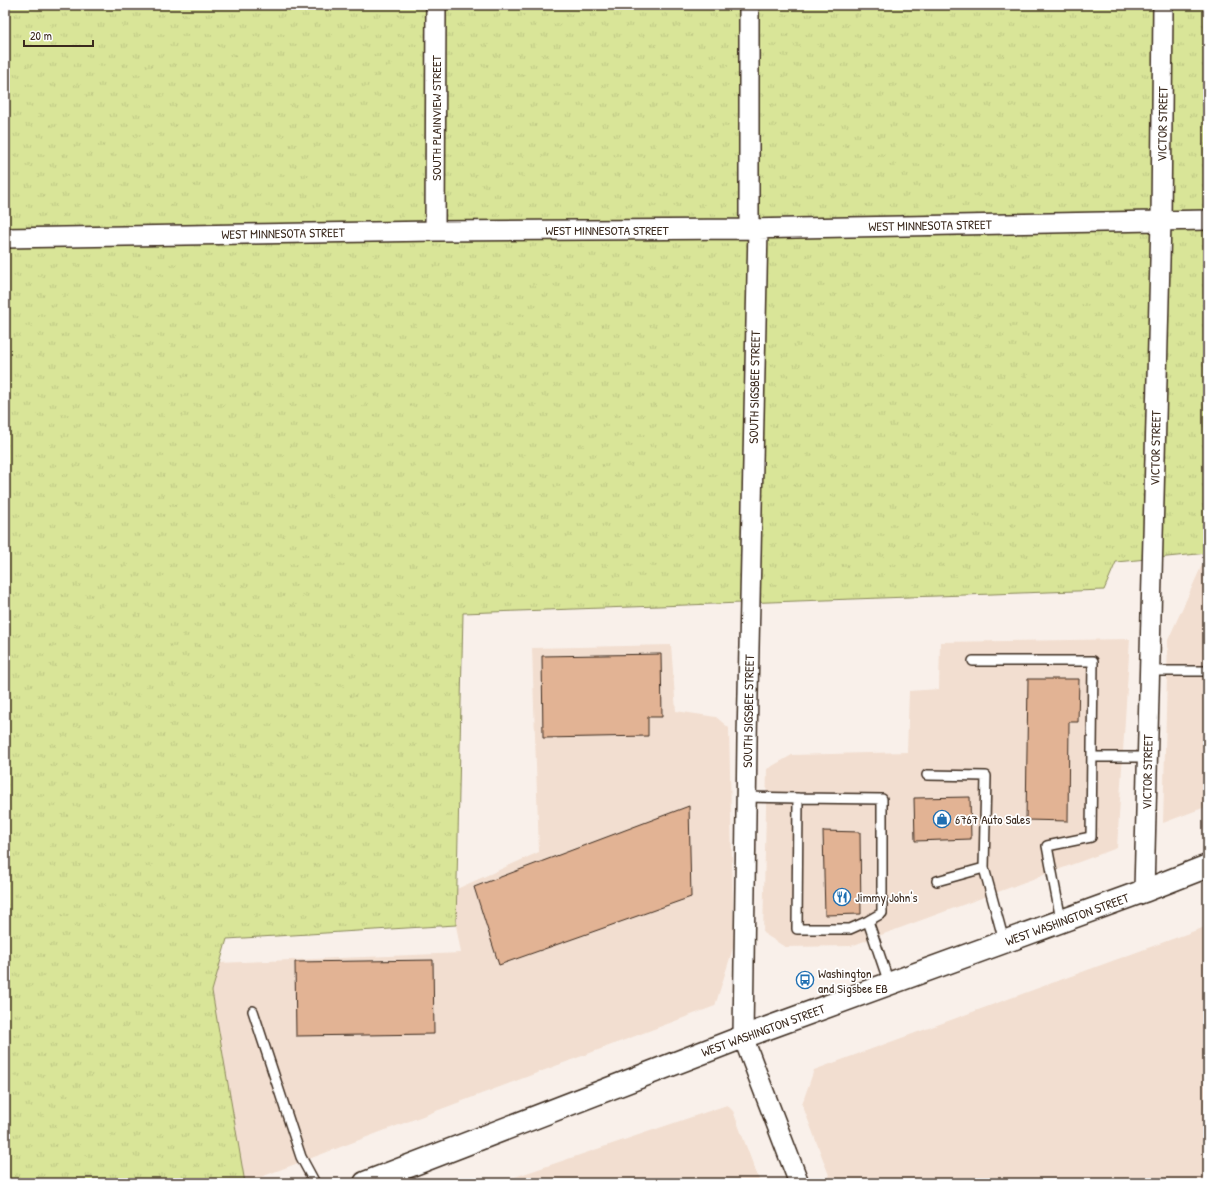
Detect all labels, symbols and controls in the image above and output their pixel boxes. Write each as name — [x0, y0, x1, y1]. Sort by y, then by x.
scale bar — [24, 22, 93, 48]
text: 20 m — [30, 27, 52, 44]
street label: SOUTH PLAINVIEW STREET — [427, 54, 445, 181]
street label: VICTOR STREET — [1152, 85, 1172, 162]
street label: WEST MINNESOTA STREET — [868, 215, 993, 235]
street label: WEST MINNESOTA STREET — [545, 221, 670, 239]
street label: WEST MINNESOTA STREET — [221, 223, 346, 243]
street label: SOUTH SIGSBEE STREET — [744, 329, 764, 444]
street label: VICTOR STREET — [1145, 409, 1165, 486]
street label: SOUTH SIGSBEE STREET — [738, 653, 758, 768]
street label: VICTOR STREET — [1137, 733, 1157, 810]
shop icon: 6767 Auto Sales — [932, 809, 952, 829]
place label: 6767 Auto Sales — [955, 810, 1030, 828]
restaurant icon: Jimmy John's — [832, 887, 852, 907]
place label: Jimmy John's — [855, 888, 917, 906]
street label: WEST WASHINGTON STREET — [1003, 888, 1132, 950]
place label: Washington and Sigsbee EB — [818, 964, 888, 997]
bus stop icon: Washington and Sigsbee EB — [795, 970, 815, 990]
street label: WEST WASHINGTON STREET — [699, 999, 828, 1061]

